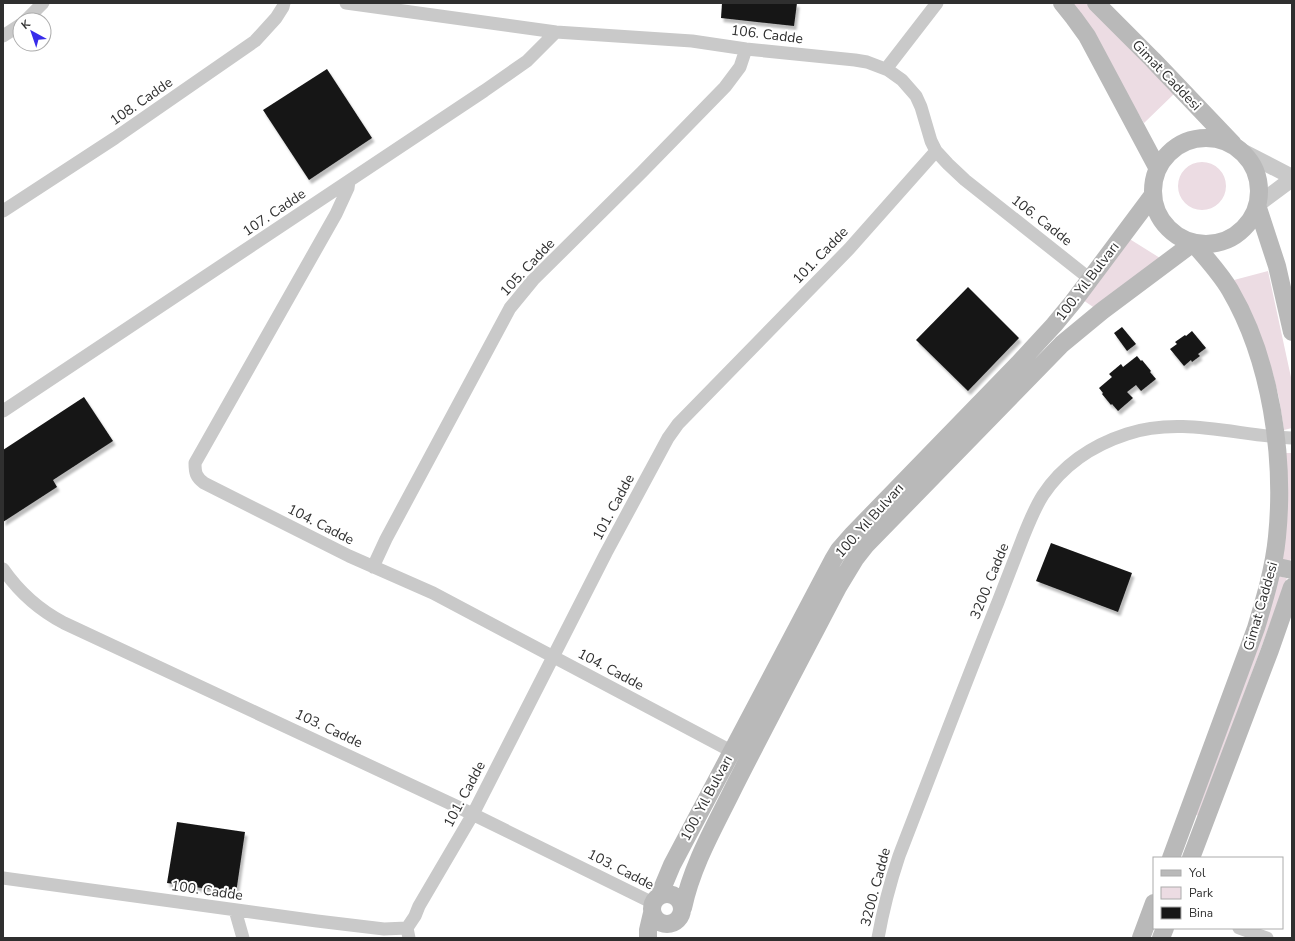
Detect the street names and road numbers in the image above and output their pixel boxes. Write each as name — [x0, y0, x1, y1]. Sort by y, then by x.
street label: 106. Cadde — [730, 21, 804, 48]
street label: Gimat Caddesi — [1128, 36, 1205, 115]
street label: 108. Cadde — [106, 73, 176, 130]
street label: 107. Cadde — [239, 184, 310, 241]
street label: 106. Cadde — [1007, 191, 1076, 250]
street label: 101. Cadde — [788, 223, 852, 288]
street label: 105. Cadde — [496, 234, 559, 300]
street label: 100. Yıl Bulvarı — [1051, 238, 1123, 325]
street label: 101. Cadde — [588, 471, 639, 544]
street label: 100. Yıl Bulvarı — [831, 479, 908, 562]
street label: 104. Cadde — [284, 500, 357, 549]
street label: 3200. Cadde — [966, 540, 1013, 622]
street label: Gimat Caddesi — [1239, 559, 1282, 653]
street label: 104. Cadde — [574, 644, 647, 695]
street label: 103. Cadde — [292, 705, 366, 752]
street label: 100. Yıl Bulvarı — [676, 752, 737, 844]
street label: 101. Cadde — [439, 758, 490, 831]
street label: 103. Cadde — [584, 845, 657, 894]
street label: 3200. Cadde — [856, 846, 895, 929]
street label: 100. Cadde — [170, 876, 244, 905]

